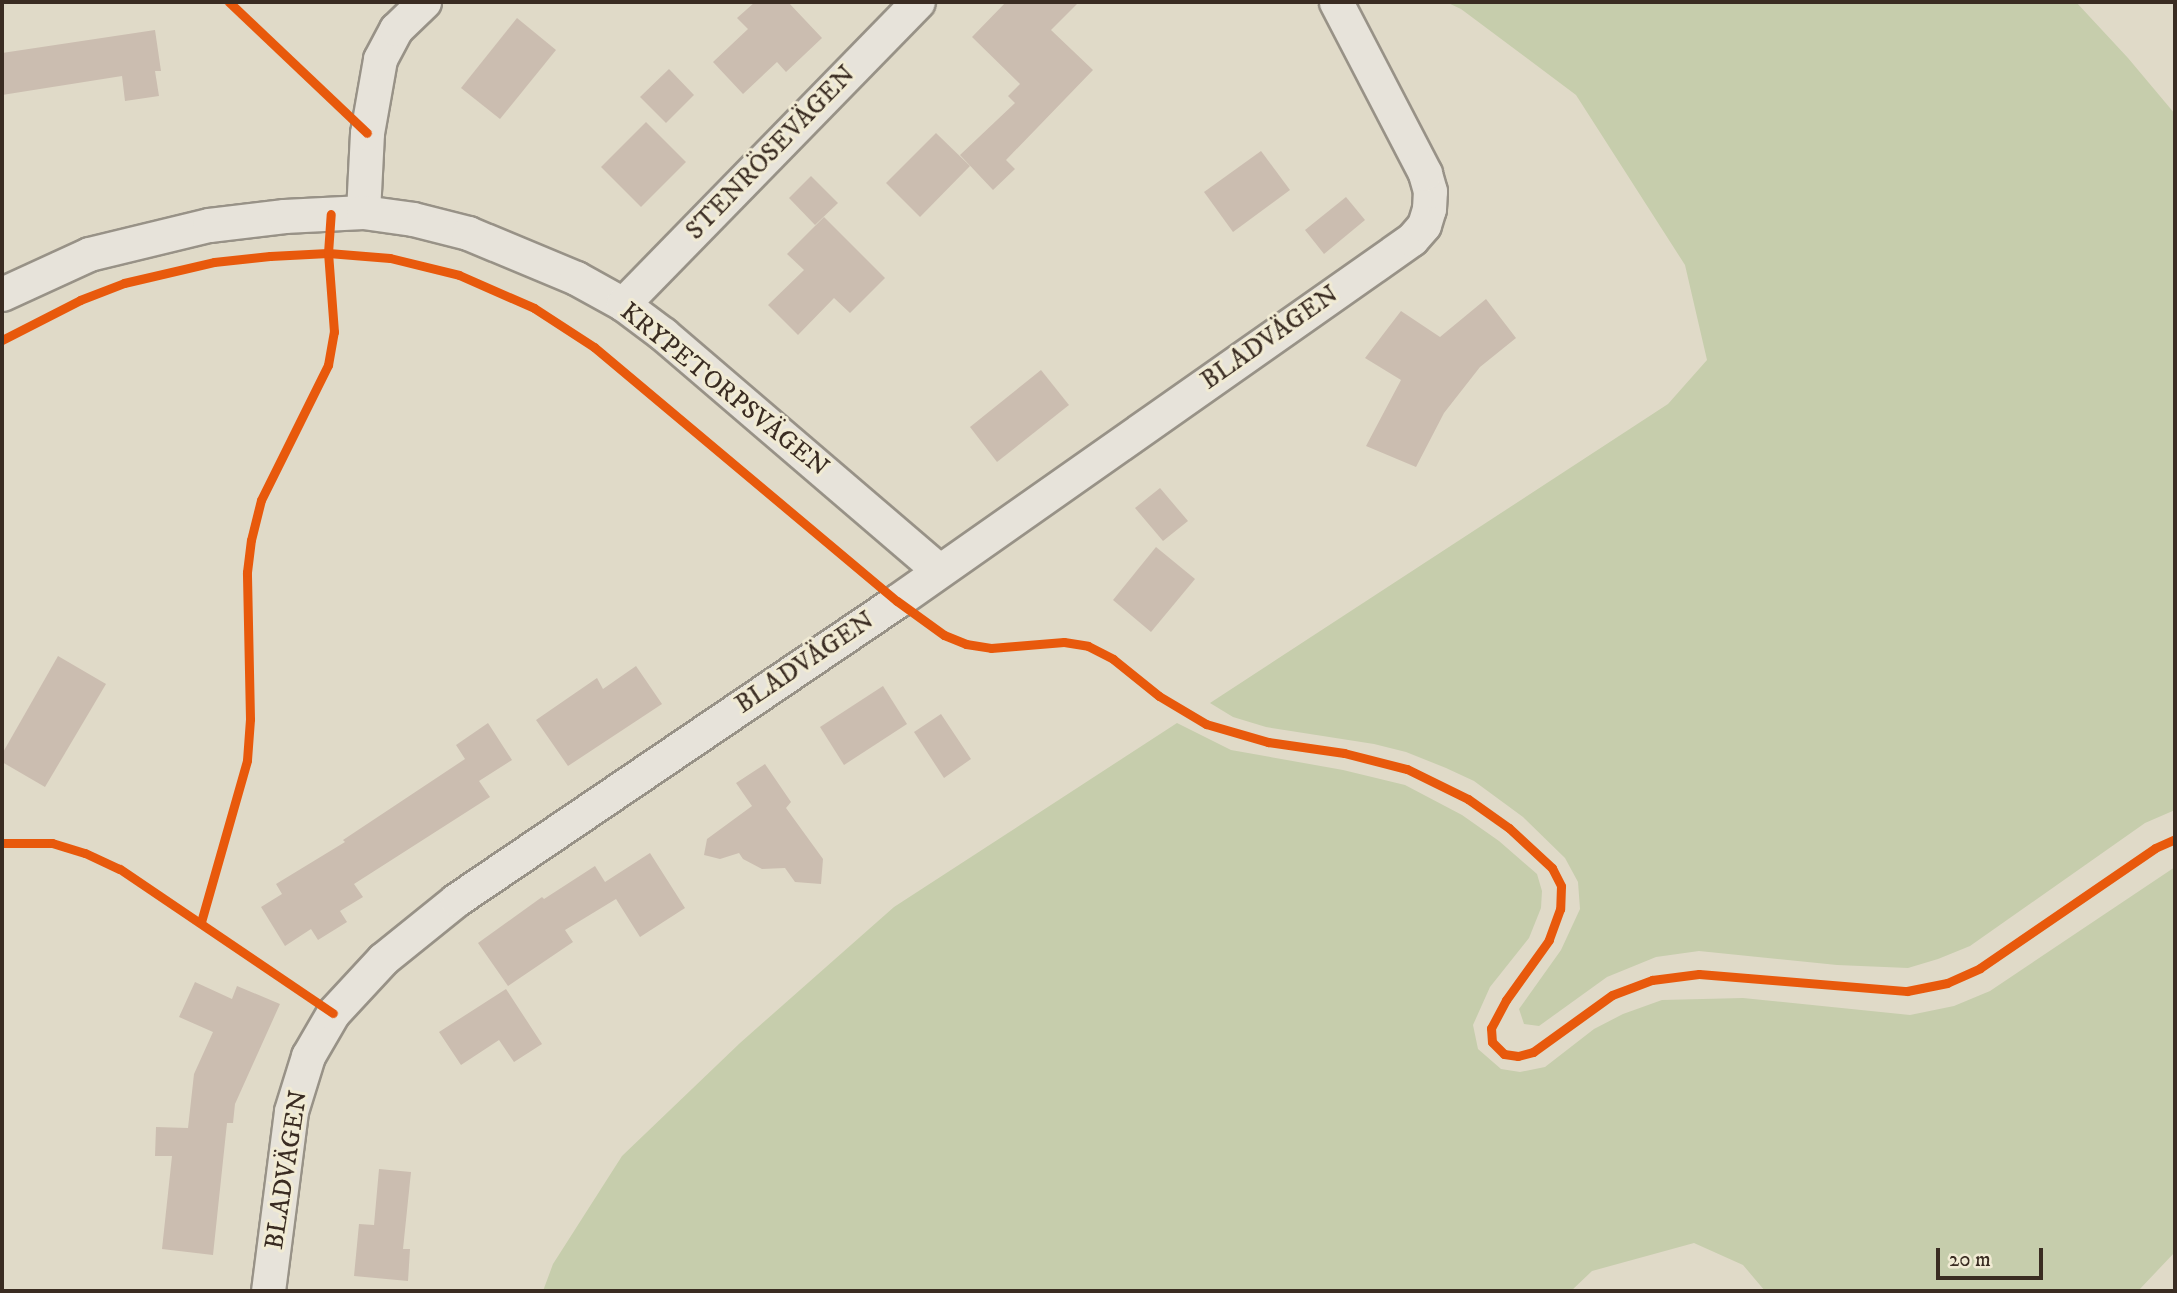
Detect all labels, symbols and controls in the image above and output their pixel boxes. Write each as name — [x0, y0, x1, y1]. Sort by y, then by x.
street label: STENRÖSEVÄGEN — [680, 59, 862, 247]
street label: BLADVÄGEN — [1195, 279, 1345, 397]
street label: KRYPETORPSVÄGEN — [614, 296, 834, 484]
street label: BLADVÄGEN — [730, 605, 880, 721]
street label: BLADVÄGEN — [259, 1088, 315, 1252]
scale bar — [1939, 1234, 2046, 1278]
text: 20 m — [1949, 1247, 1991, 1273]

